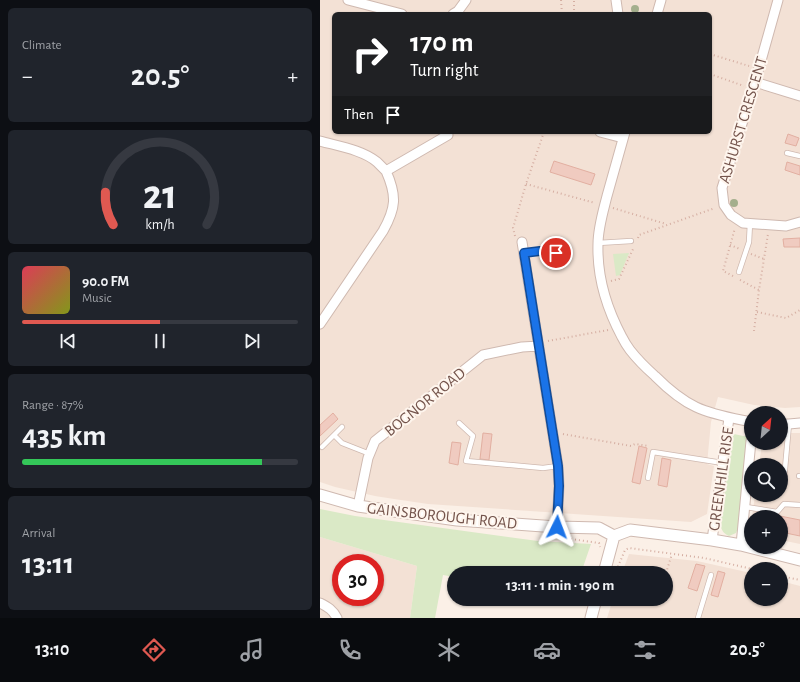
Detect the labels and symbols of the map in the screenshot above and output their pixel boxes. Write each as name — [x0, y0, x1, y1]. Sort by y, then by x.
street label: ASHURST CRESCENT — [716, 55, 770, 185]
pin — [539, 236, 573, 270]
street label: BOGNOR ROAD — [382, 365, 468, 439]
north arrow — [744, 406, 788, 450]
street label: GREENHILL RISE — [706, 426, 736, 532]
street label: GAINSBOROUGH ROAD — [366, 500, 518, 532]
position arrow — [536, 506, 578, 548]
speed limit sign: 30 — [332, 554, 384, 606]

